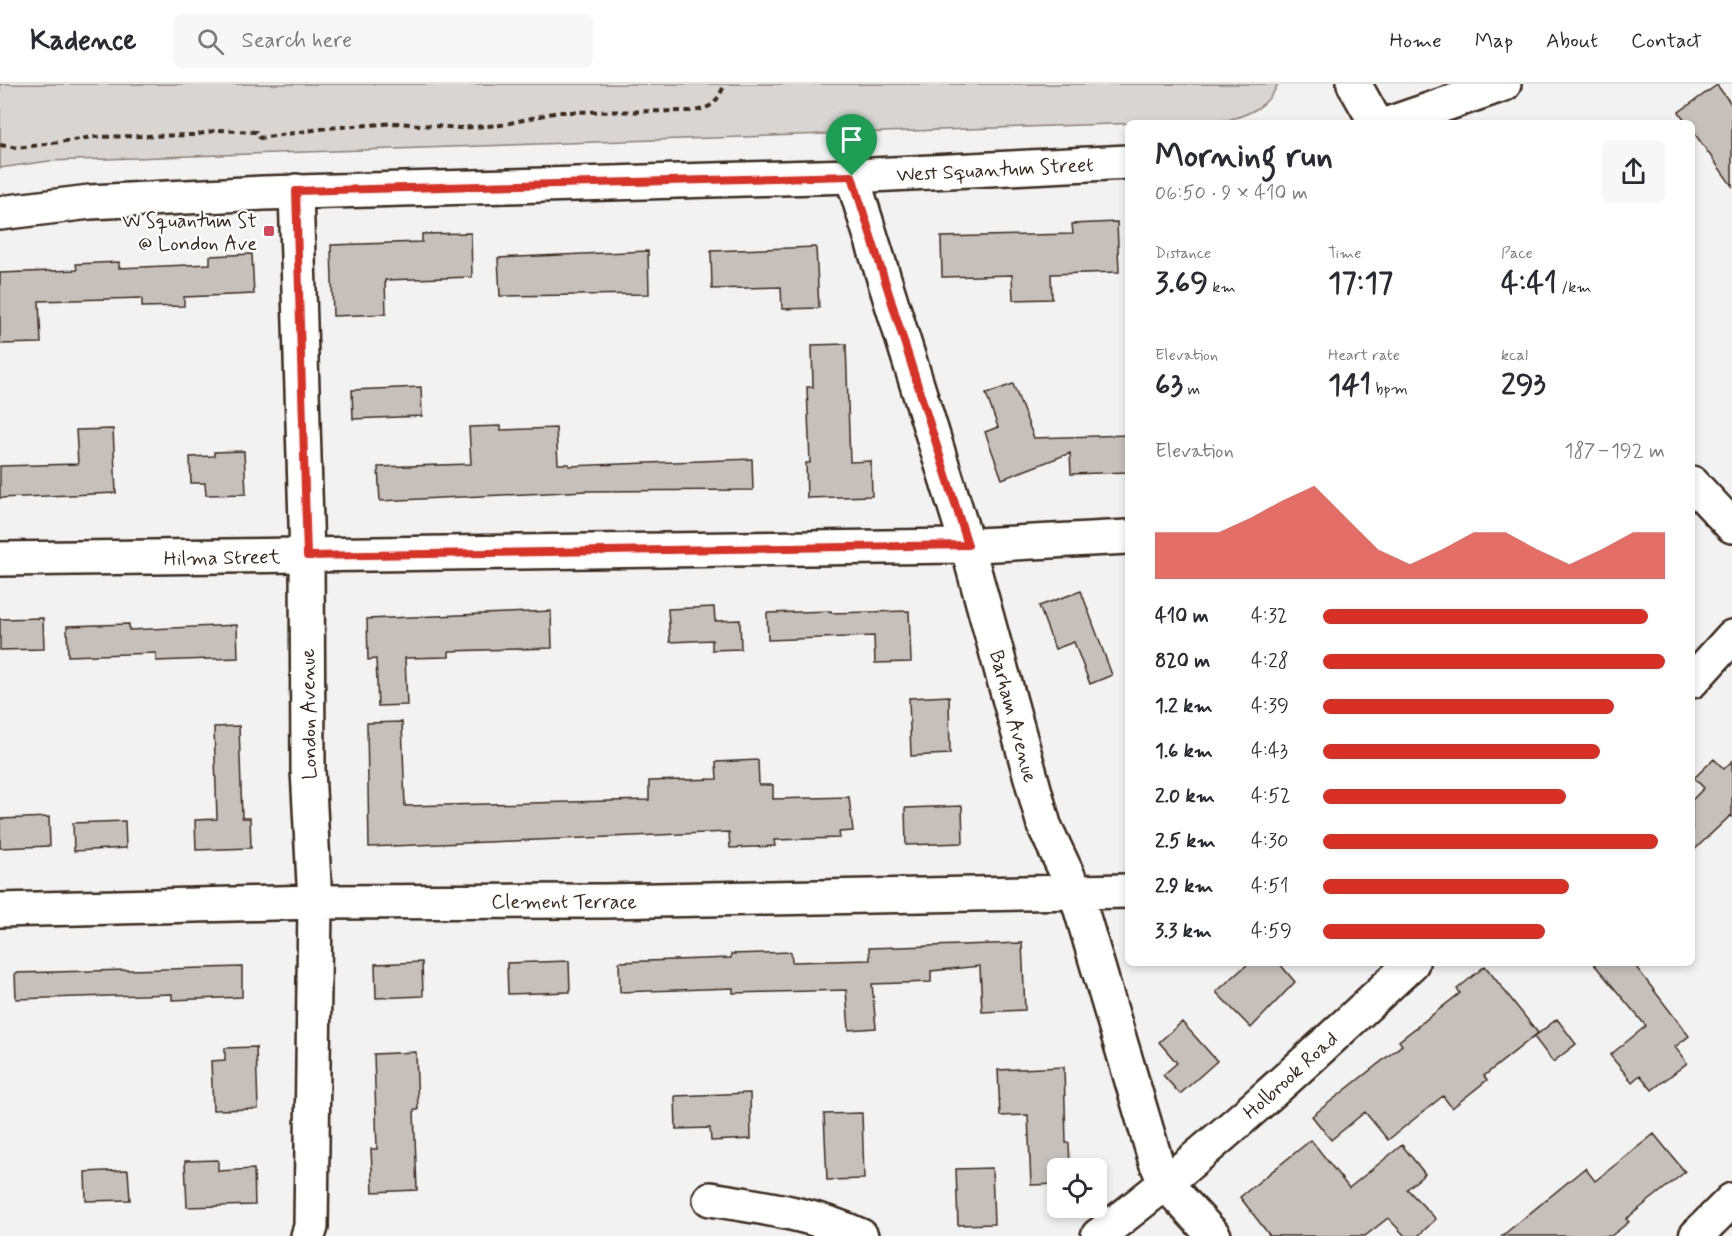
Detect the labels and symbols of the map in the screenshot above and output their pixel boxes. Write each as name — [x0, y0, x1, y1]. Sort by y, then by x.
pin — [826, 114, 877, 176]
street label: West Squantum Street — [896, 152, 1094, 189]
place label: W Squantum St @ London Ave — [122, 208, 257, 258]
marker: W Squantum St @ London Ave — [262, 224, 276, 238]
street label: Hilma Street — [164, 544, 281, 573]
street label: Barham Avenue — [982, 647, 1043, 786]
street label: London Avenue — [295, 648, 324, 780]
street label: Clement Terrace — [491, 889, 637, 916]
street label: Holbrook Road — [1238, 1026, 1344, 1126]

